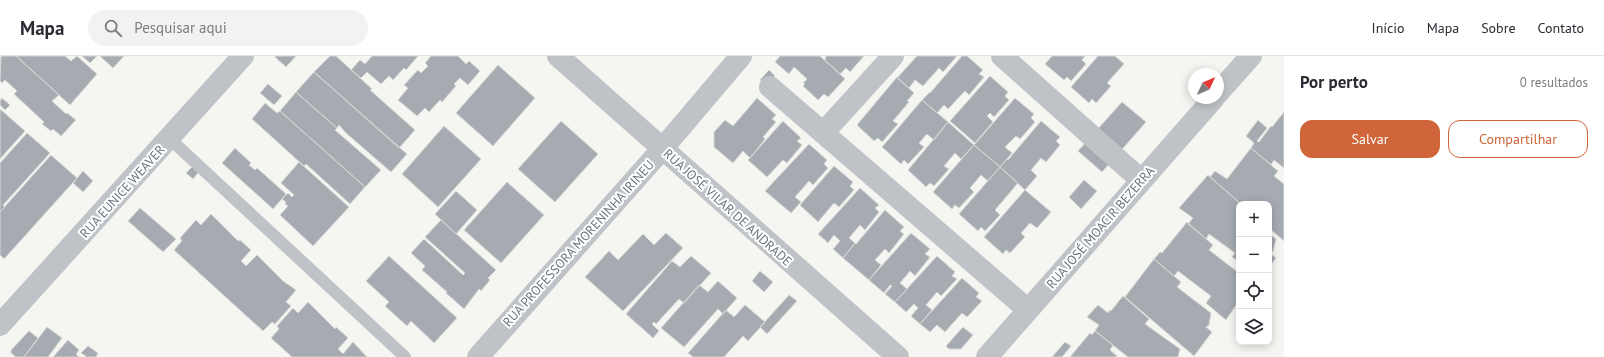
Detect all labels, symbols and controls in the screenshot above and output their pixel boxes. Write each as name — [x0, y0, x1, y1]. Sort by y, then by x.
search box — [88, 10, 368, 46]
text: Mapa — [20, 16, 64, 40]
icon: search — [102, 17, 124, 39]
text: Pesquisar aqui — [134, 18, 227, 37]
text: Início — [1372, 19, 1405, 37]
text: Mapa — [1427, 19, 1459, 37]
text: Sobre — [1481, 19, 1516, 37]
text: Contato — [1538, 19, 1584, 37]
north arrow — [1188, 68, 1224, 104]
text: Por perto — [1300, 71, 1368, 93]
text: 0 resultados — [1520, 74, 1588, 91]
button: Salvar — [1300, 120, 1440, 158]
button: Compartilhar — [1448, 120, 1588, 158]
street label: RUA EUNICE WEAVER — [76, 141, 169, 241]
street label: RUA JOSÉ VILAR DE ANDRADE — [660, 145, 795, 270]
street label: RUA PROFESSORA MORENINHA IRINEU — [499, 157, 658, 330]
street label: RUA JOSÉ MOACIR BEZERRA — [1043, 162, 1158, 292]
map controls — [1236, 201, 1272, 345]
button: + — [1236, 201, 1272, 237]
button: − — [1236, 237, 1272, 273]
button: locate — [1236, 273, 1272, 309]
button: layers — [1236, 309, 1272, 345]

